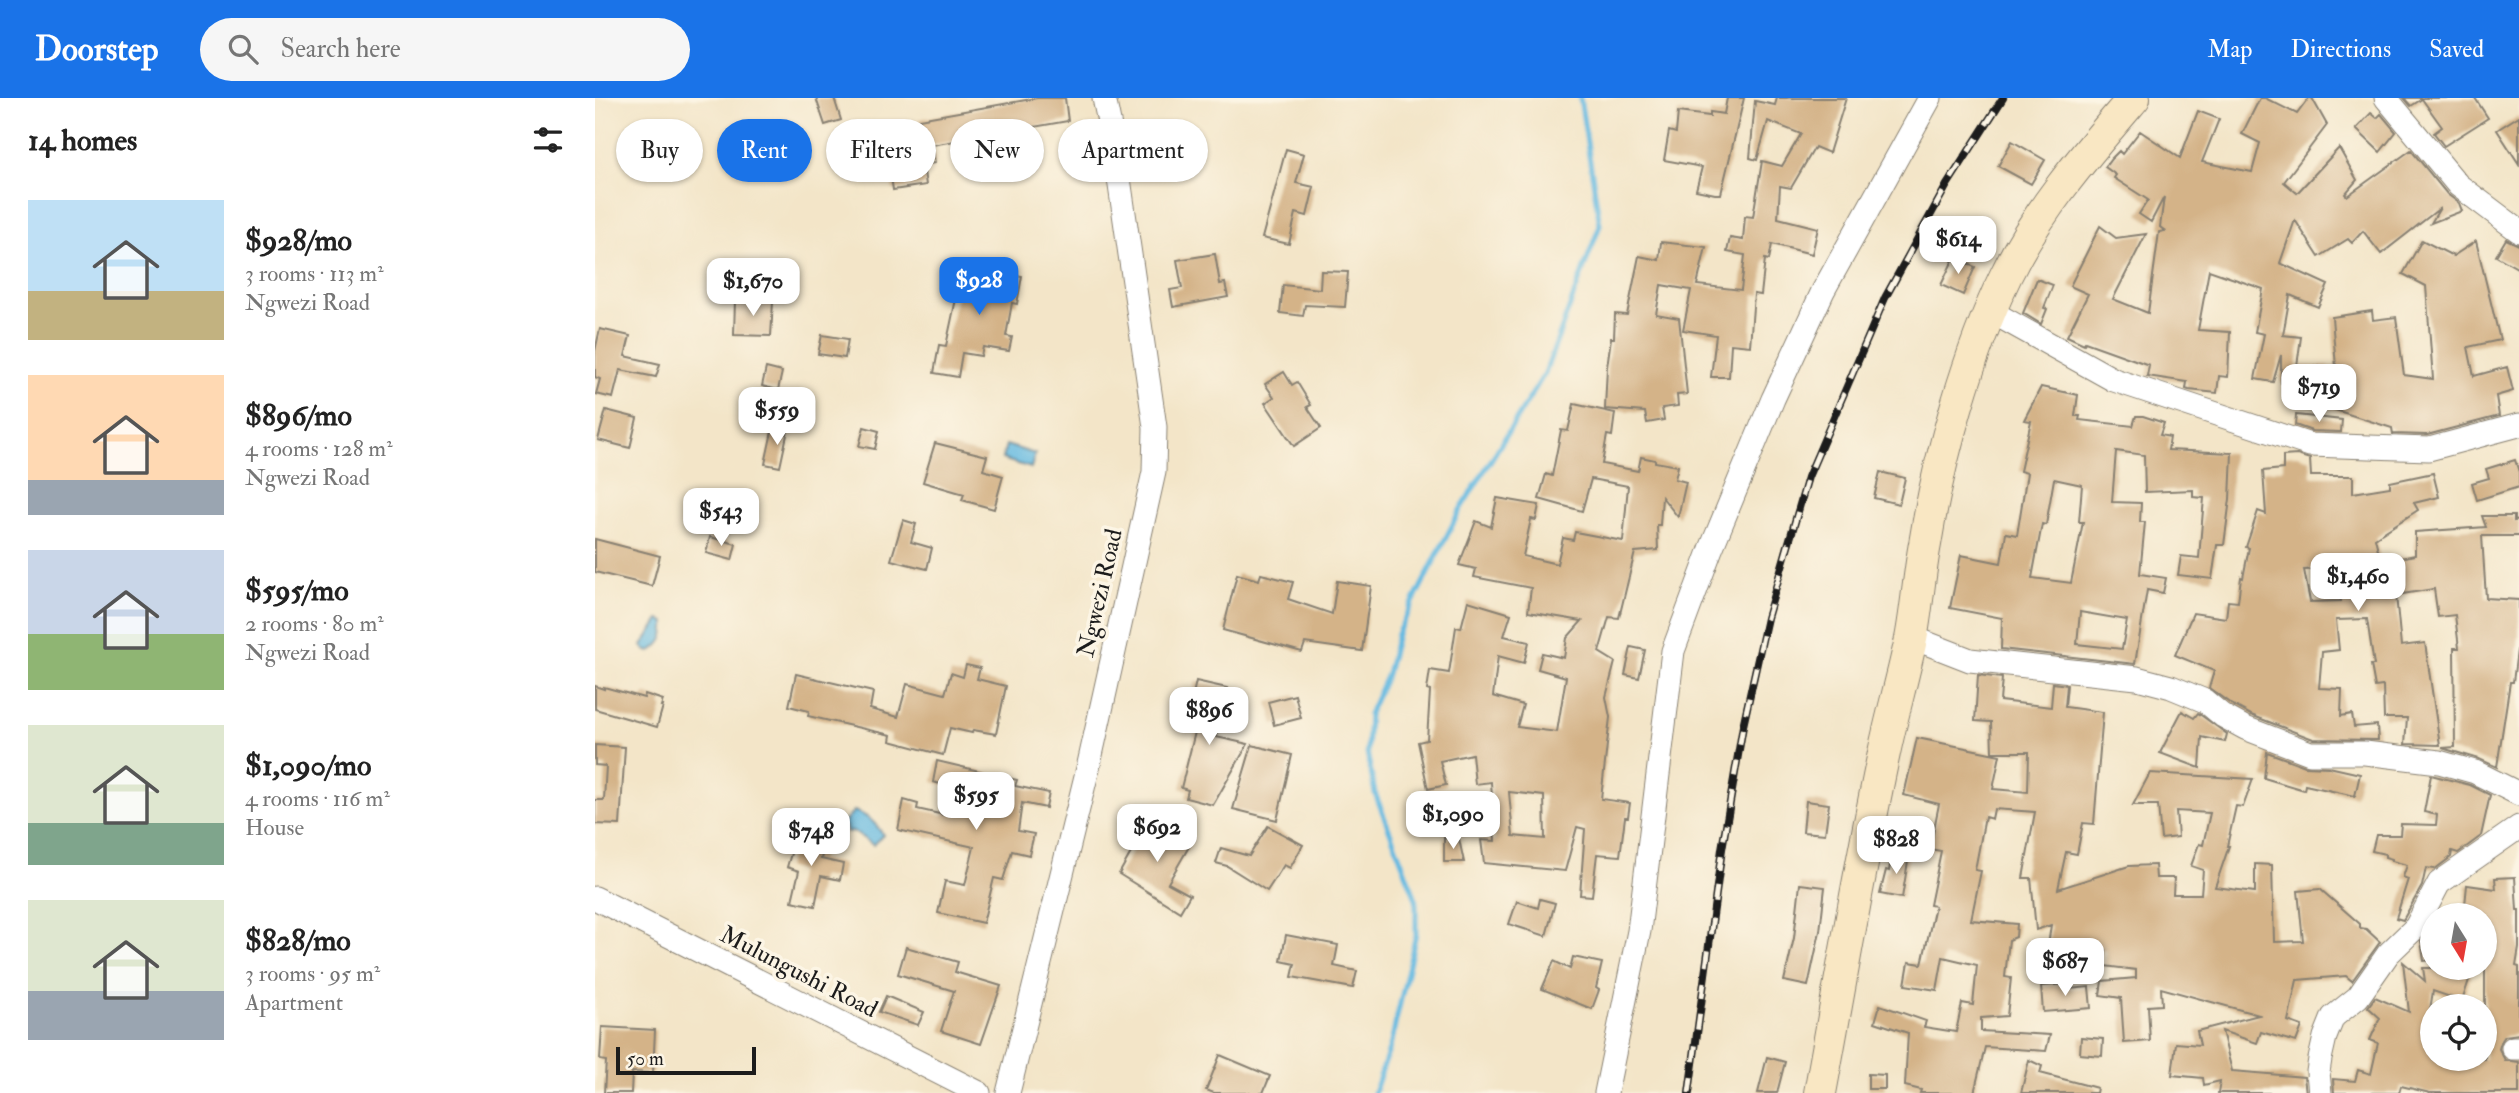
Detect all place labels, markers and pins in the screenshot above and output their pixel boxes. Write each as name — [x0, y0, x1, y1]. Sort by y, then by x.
pin: $614 — [1917, 216, 1999, 276]
pin: $1,670 — [696, 258, 810, 318]
pin: $928 — [938, 258, 1020, 317]
pin: $719 — [2278, 364, 2360, 424]
pin: $559 — [736, 388, 818, 447]
pin: $543 — [680, 489, 762, 548]
pin: $1,460 — [2301, 554, 2415, 613]
pin: $896 — [1168, 688, 1250, 747]
pin: $595 — [935, 772, 1017, 832]
pin: $1,090 — [1396, 792, 1510, 851]
pin: $692 — [1116, 804, 1198, 864]
pin: $748 — [770, 808, 852, 868]
pin: $828 — [1855, 816, 1937, 876]
pin: $687 — [2024, 939, 2106, 998]

